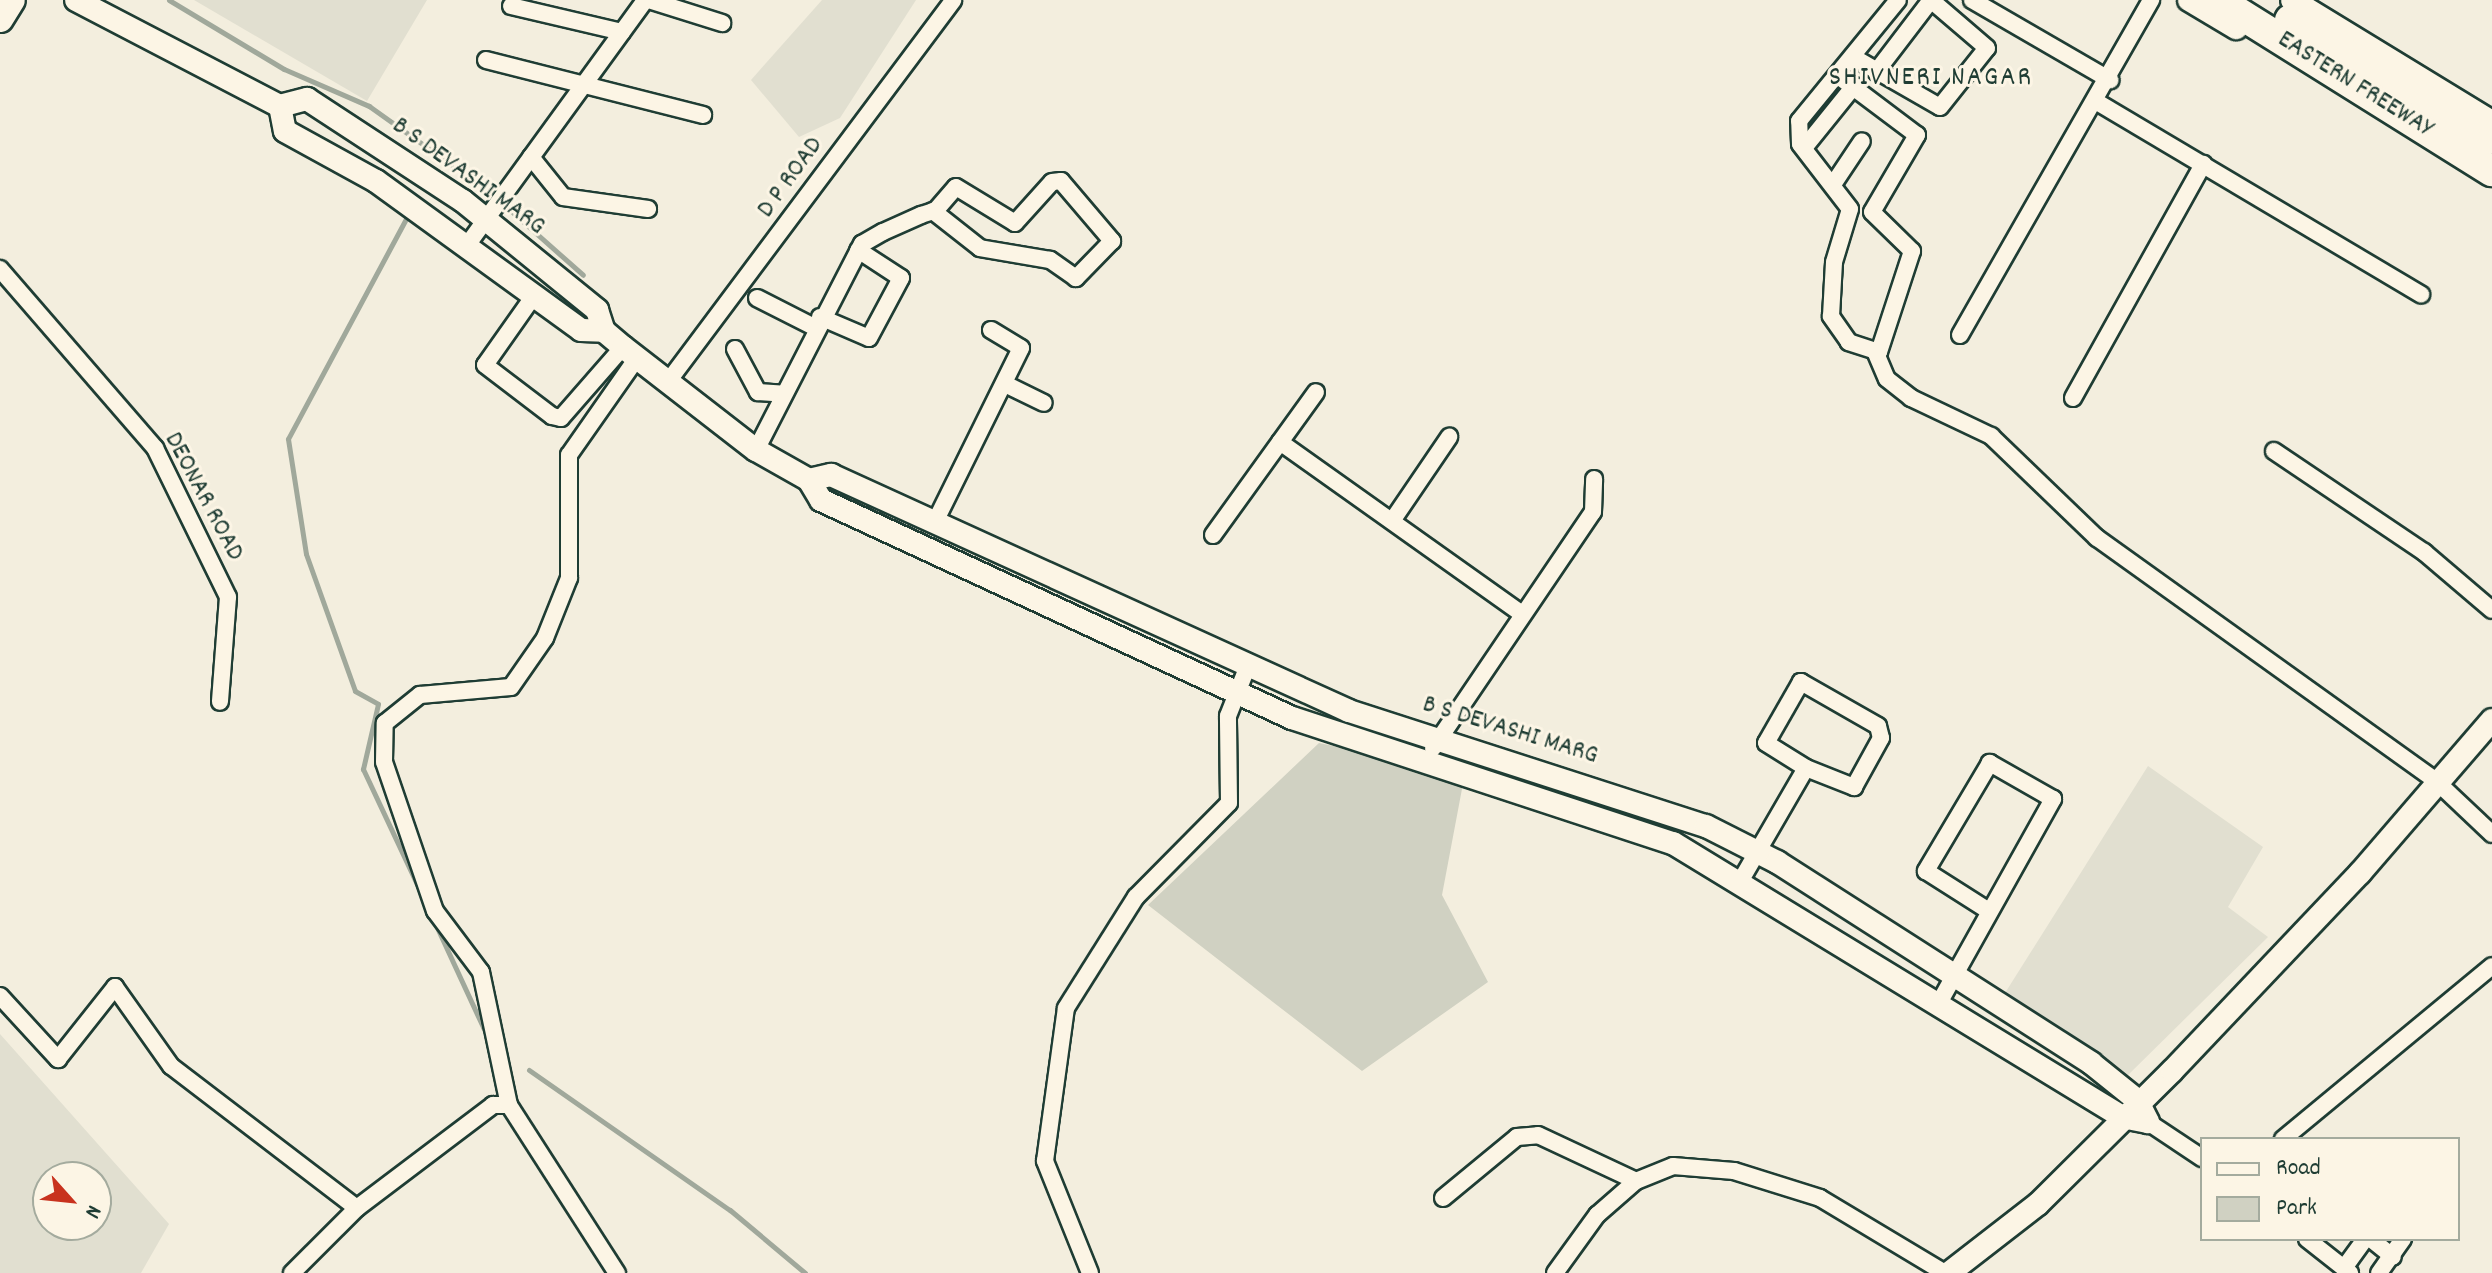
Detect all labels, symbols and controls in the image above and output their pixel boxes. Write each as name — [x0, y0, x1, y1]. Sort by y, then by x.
street label: EASTERN FREEWAY — [2271, 25, 2439, 145]
district label: SHIVNERI NAGAR — [1829, 62, 2033, 96]
street label: B S DEVASHI MARG — [385, 111, 551, 243]
street label: D P ROAD — [751, 131, 831, 225]
street label: DEONAR ROAD — [156, 427, 250, 567]
street label: B S DEVASHI MARG — [1419, 690, 1601, 772]
legend — [2200, 1137, 2460, 1241]
text: Road — [2276, 1152, 2321, 1186]
north arrow — [32, 1161, 112, 1241]
text: Park — [2276, 1192, 2317, 1226]
text: N — [76, 1199, 108, 1223]

